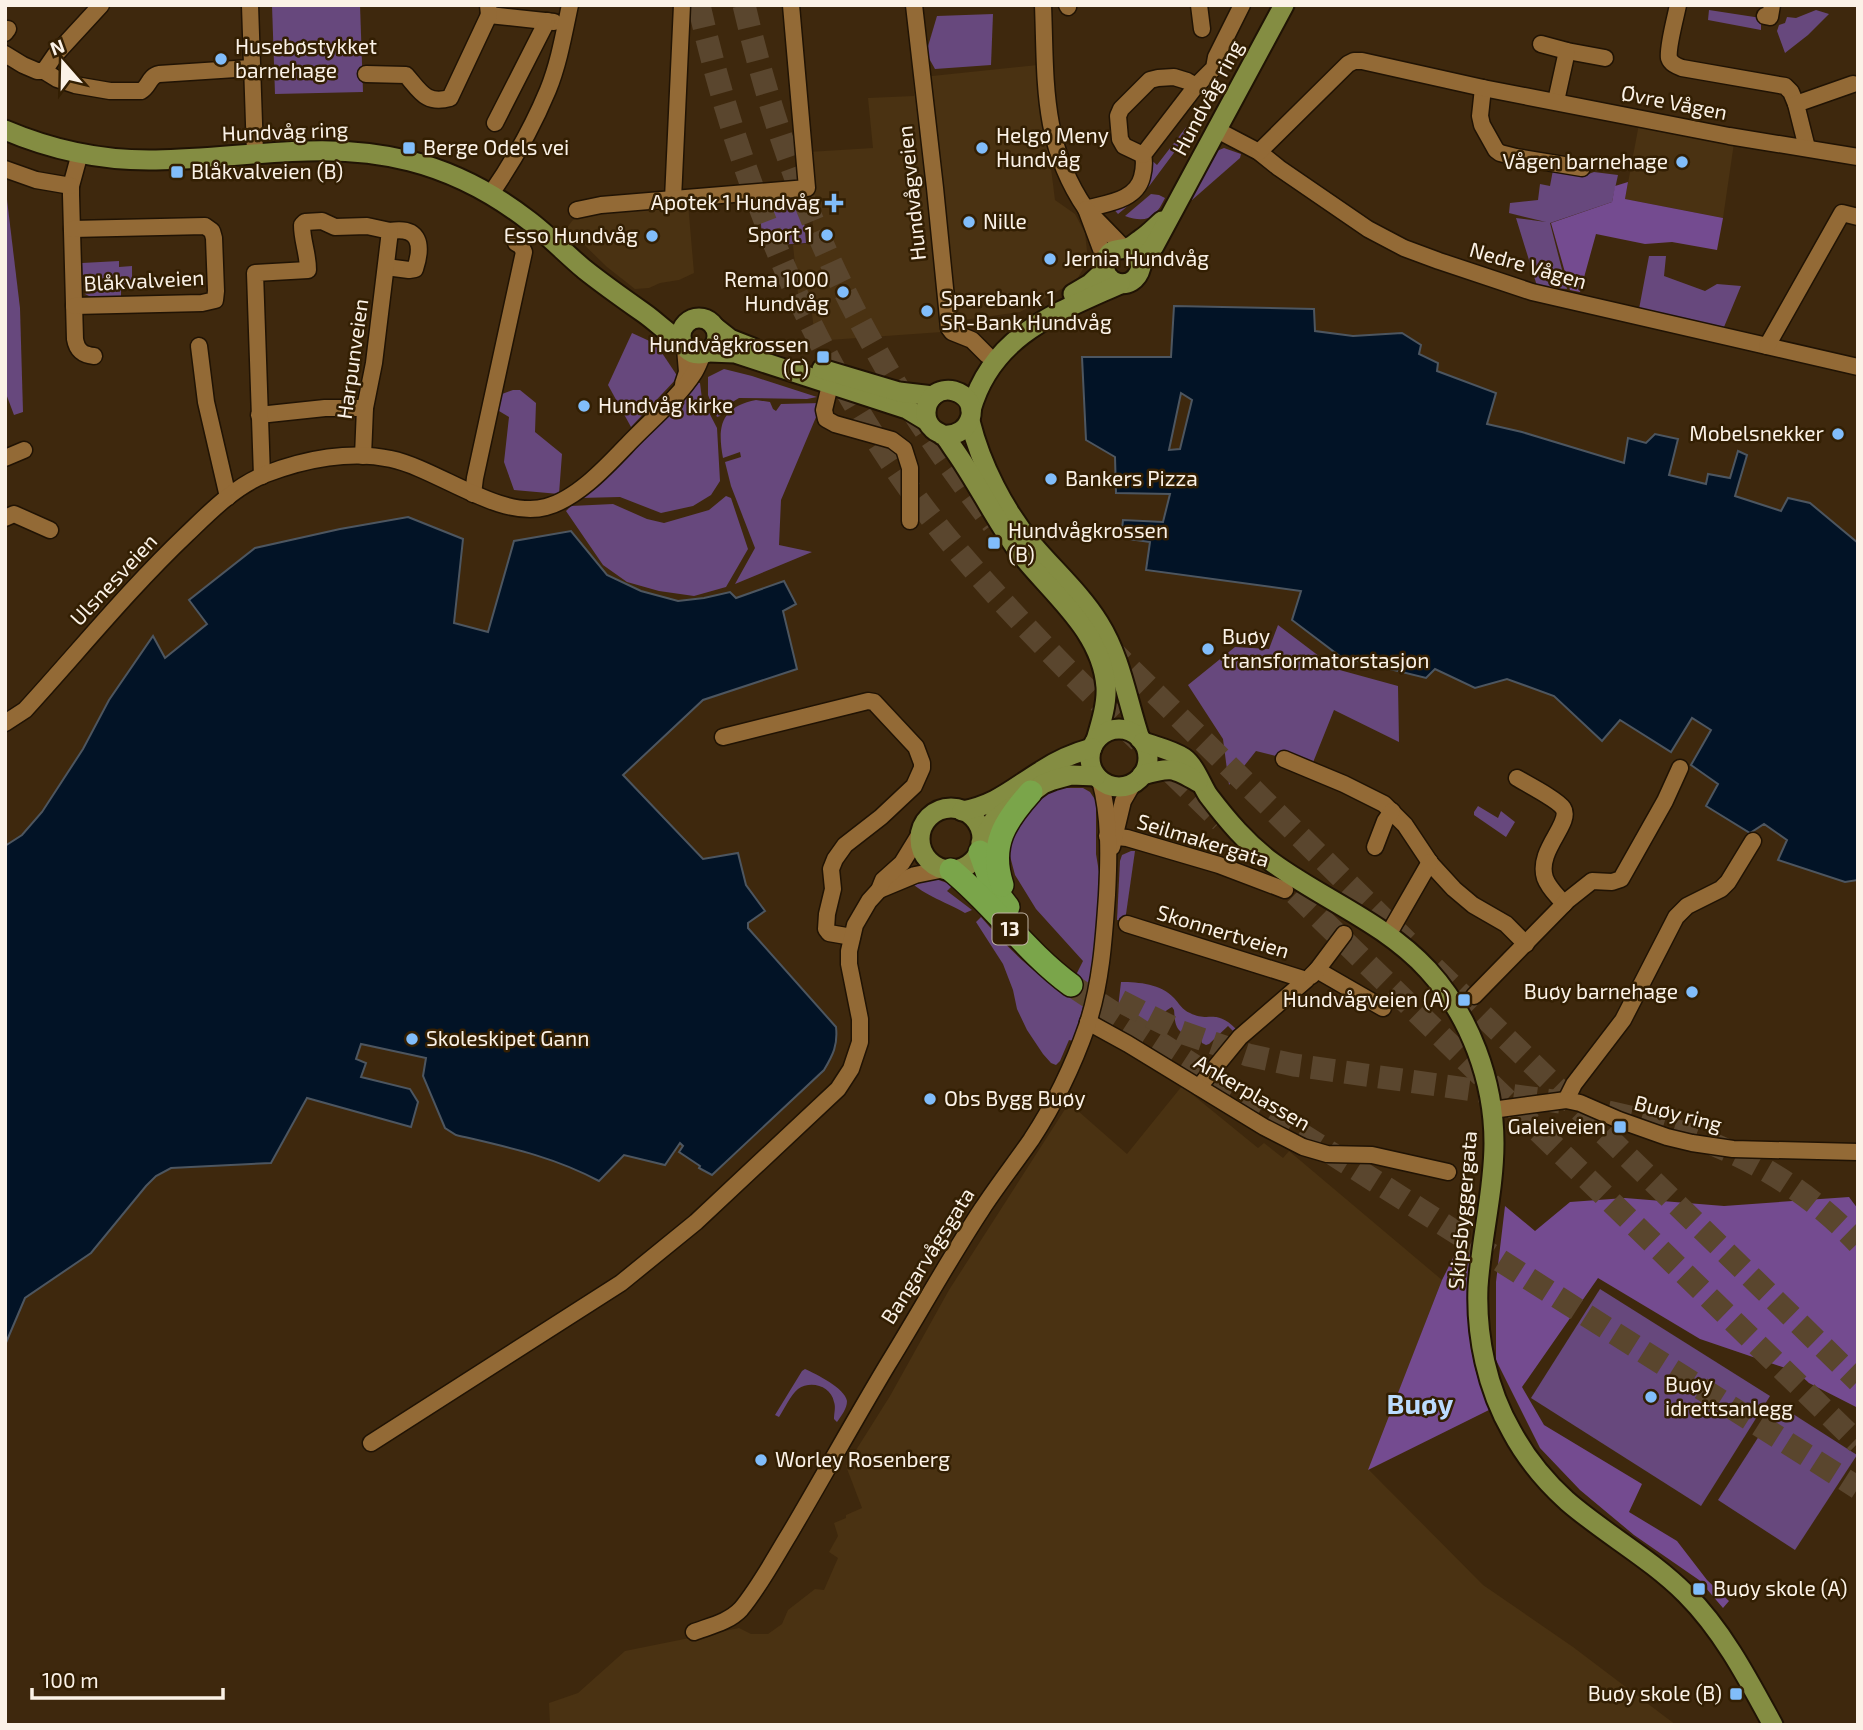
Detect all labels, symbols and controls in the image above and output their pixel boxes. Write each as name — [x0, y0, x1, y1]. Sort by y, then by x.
north arrow — [28, 28, 98, 98]
text: N — [47, 33, 67, 60]
place label: Husebøstykket barnehage — [235, 33, 377, 82]
street label: Hundvåg ring — [1166, 35, 1248, 159]
marker: Husebøstykket barnehage — [213, 51, 229, 67]
street label: Øvre Vågen — [1619, 79, 1729, 124]
street label: Hundvåg ring — [221, 116, 349, 145]
place label: Helgø Meny Hundvåg — [996, 122, 1109, 171]
street label: Hundvågveien — [891, 124, 930, 262]
place label: Berge Odels vei — [423, 134, 569, 159]
marker: Berge Odels vei — [401, 140, 417, 156]
marker: Helgø Meny Hundvåg — [974, 140, 990, 156]
place label: Vågen barnehage — [1502, 148, 1668, 173]
marker: Vågen barnehage — [1674, 154, 1690, 170]
place label: Blåkvalveien (B) — [191, 158, 343, 183]
marker: Blåkvalveien (B) — [169, 164, 185, 180]
place label: Apotek 1 Hundvåg — [651, 189, 820, 214]
marker: Apotek 1 Hundvåg — [826, 195, 842, 211]
place label: Nille — [983, 208, 1027, 233]
marker: Nille — [961, 214, 977, 230]
place label: Sport 1 — [748, 221, 813, 246]
place label: Esso Hundvåg — [504, 222, 638, 247]
marker: Sport 1 — [819, 227, 835, 243]
marker: Esso Hundvåg — [644, 228, 660, 244]
street label: Nedre Vågen — [1467, 236, 1590, 293]
place label: Jernia Hundvåg — [1064, 245, 1209, 270]
marker: Jernia Hundvåg — [1042, 251, 1058, 267]
street label: Blåkvalveien — [83, 264, 205, 295]
place label: Rema 1000 Hundvåg — [724, 266, 829, 315]
marker: Rema 1000 Hundvåg — [835, 284, 851, 300]
place label: Sparebank 1 SR-Bank Hundvåg — [941, 285, 1112, 334]
street label: Harpunveien — [331, 297, 372, 421]
marker: Sparebank 1 SR-Bank Hundvåg — [919, 303, 935, 319]
place label: Hundvågkrossen (C) — [649, 331, 809, 380]
marker: Hundvågkrossen (C) — [815, 349, 831, 365]
place label: Hundvåg kirke — [598, 392, 733, 417]
marker: Hundvåg kirke — [576, 398, 592, 414]
place label: Mobelsnekker — [1689, 420, 1825, 445]
marker: Mobelsnekker — [1830, 426, 1846, 442]
place label: Bankers Pizza — [1065, 465, 1198, 490]
marker: Bankers Pizza — [1043, 471, 1059, 487]
place label: Hundvågkrossen (B) — [1008, 517, 1168, 566]
street label: Ulsnesveien — [64, 528, 162, 630]
marker: Hundvågkrossen (B) — [986, 535, 1002, 551]
place label: Buøy transformatorstasjon — [1222, 623, 1430, 673]
marker: Buøy transformatorstasjon — [1200, 641, 1216, 657]
street label: Seilmakergata — [1134, 808, 1273, 872]
street label: Skonnertveien — [1154, 899, 1293, 963]
road number: 13 — [992, 914, 1028, 945]
place label: Buøy barnehage — [1524, 978, 1678, 1003]
marker: Buøy barnehage — [1684, 984, 1700, 1000]
place label: Hundvågveien (A) — [1283, 986, 1450, 1011]
marker: Hundvågveien (A) — [1456, 992, 1472, 1008]
place label: Skoleskipet Gann — [426, 1025, 589, 1050]
marker: Skoleskipet Gann — [404, 1031, 420, 1047]
street label: Ankerplassen — [1190, 1048, 1315, 1135]
place label: Obs Bygg Buøy — [944, 1085, 1086, 1110]
street label: Buøy ring — [1632, 1089, 1725, 1136]
marker: Obs Bygg Buøy — [922, 1091, 938, 1107]
place label: Galeiveien — [1508, 1113, 1606, 1138]
marker: Galeiveien — [1612, 1119, 1628, 1135]
street label: Skipsbyggergata — [1442, 1130, 1481, 1290]
street label: Bangarvågsgata — [875, 1182, 979, 1328]
place label: Buøy idrettsanlegg — [1665, 1371, 1793, 1420]
district label: Buøy — [1387, 1386, 1454, 1420]
marker: Buøy idrettsanlegg — [1643, 1389, 1659, 1405]
place label: Worley Rosenberg — [775, 1446, 950, 1471]
marker: Worley Rosenberg — [753, 1452, 769, 1468]
place label: Buøy skole (A) — [1713, 1575, 1848, 1600]
marker: Buøy skole (A) — [1691, 1581, 1707, 1597]
scale bar — [32, 1656, 222, 1700]
text: 100 m — [42, 1667, 99, 1692]
place label: Buøy skole (B) — [1588, 1680, 1722, 1705]
marker: Buøy skole (B) — [1728, 1686, 1744, 1702]

